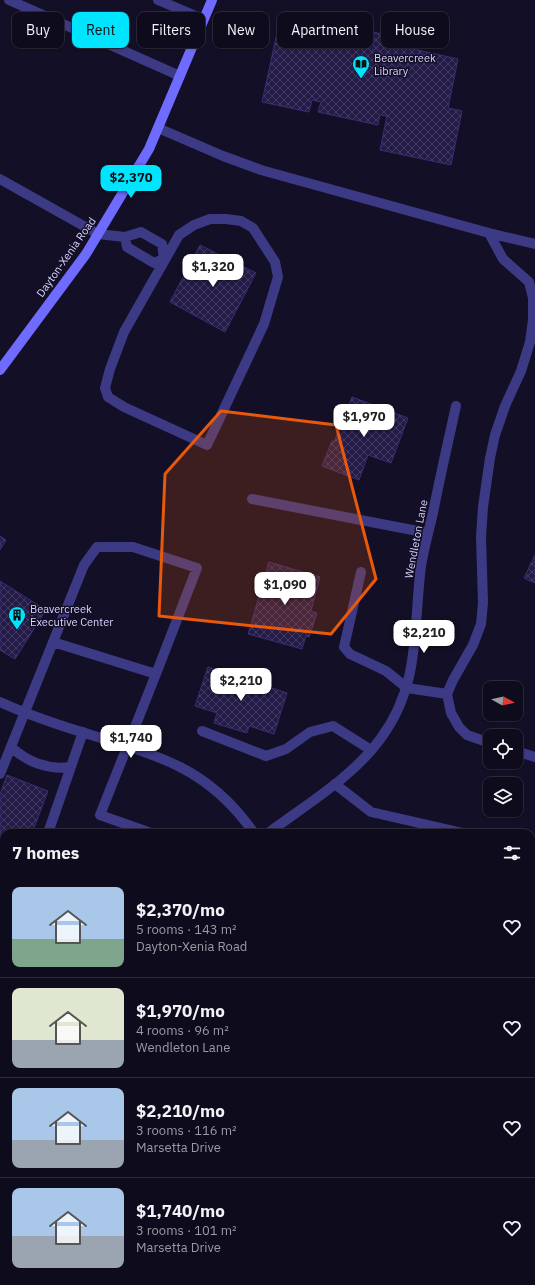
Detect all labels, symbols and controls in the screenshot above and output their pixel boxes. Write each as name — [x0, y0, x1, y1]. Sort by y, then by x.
chip: Buy — [12, 12, 64, 48]
chip: Rent — [72, 12, 129, 48]
chip: Filters — [137, 12, 205, 48]
chip: New — [213, 12, 269, 48]
chip: Apartment — [277, 12, 373, 48]
chip: House — [381, 12, 449, 48]
place label: Beavercreek Library — [374, 51, 436, 78]
library icon: Beavercreek Library — [351, 54, 371, 79]
pin: $2,370 — [98, 165, 164, 199]
text: $2,370 — [109, 169, 153, 186]
street label: Dayton-Xenia Road — [33, 214, 99, 300]
pin: $1,320 — [180, 254, 246, 288]
text: $1,320 — [191, 258, 235, 275]
pin: $1,970 — [331, 404, 397, 438]
text: $1,970 — [342, 408, 386, 425]
street label: Wendleton Lane — [402, 498, 430, 580]
pin: $1,090 — [252, 572, 318, 606]
text: $1,090 — [263, 576, 307, 593]
place label: Beavercreek Executive Center — [30, 602, 113, 629]
building icon: Beavercreek Executive Center — [7, 605, 27, 630]
pin: $2,210 — [391, 620, 457, 654]
text: $2,210 — [402, 624, 446, 641]
pin: $2,210 — [208, 668, 274, 702]
text: $2,210 — [219, 672, 263, 689]
north arrow — [483, 681, 523, 721]
map controls — [483, 681, 523, 817]
pin: $1,740 — [98, 725, 164, 759]
text: $1,740 — [109, 729, 153, 746]
button: locate — [483, 729, 523, 769]
button: layers — [483, 777, 523, 817]
text: 7 homes — [12, 842, 79, 864]
icon: filters — [501, 842, 523, 864]
text: $2,370/mo — [136, 899, 225, 921]
icon: home — [44, 903, 92, 951]
icon: heart — [501, 916, 523, 938]
text: 5 rooms · 143 m² — [136, 921, 237, 938]
text: Dayton-Xenia Road — [136, 938, 247, 955]
text: $1,970/mo — [136, 1000, 225, 1022]
icon: home — [44, 1004, 92, 1052]
icon: heart — [501, 1017, 523, 1039]
text: 4 rooms · 96 m² — [136, 1022, 229, 1039]
text: Wendleton Lane — [136, 1039, 230, 1056]
text: $2,210/mo — [136, 1100, 225, 1122]
icon: home — [44, 1104, 92, 1152]
icon: heart — [501, 1117, 523, 1139]
text: 3 rooms · 116 m² — [136, 1122, 237, 1139]
text: Marsetta Drive — [136, 1139, 221, 1156]
text: $1,740/mo — [136, 1200, 225, 1222]
icon: home — [44, 1204, 92, 1252]
icon: heart — [501, 1217, 523, 1239]
text: 3 rooms · 101 m² — [136, 1222, 237, 1239]
text: Marsetta Drive — [136, 1239, 221, 1256]

